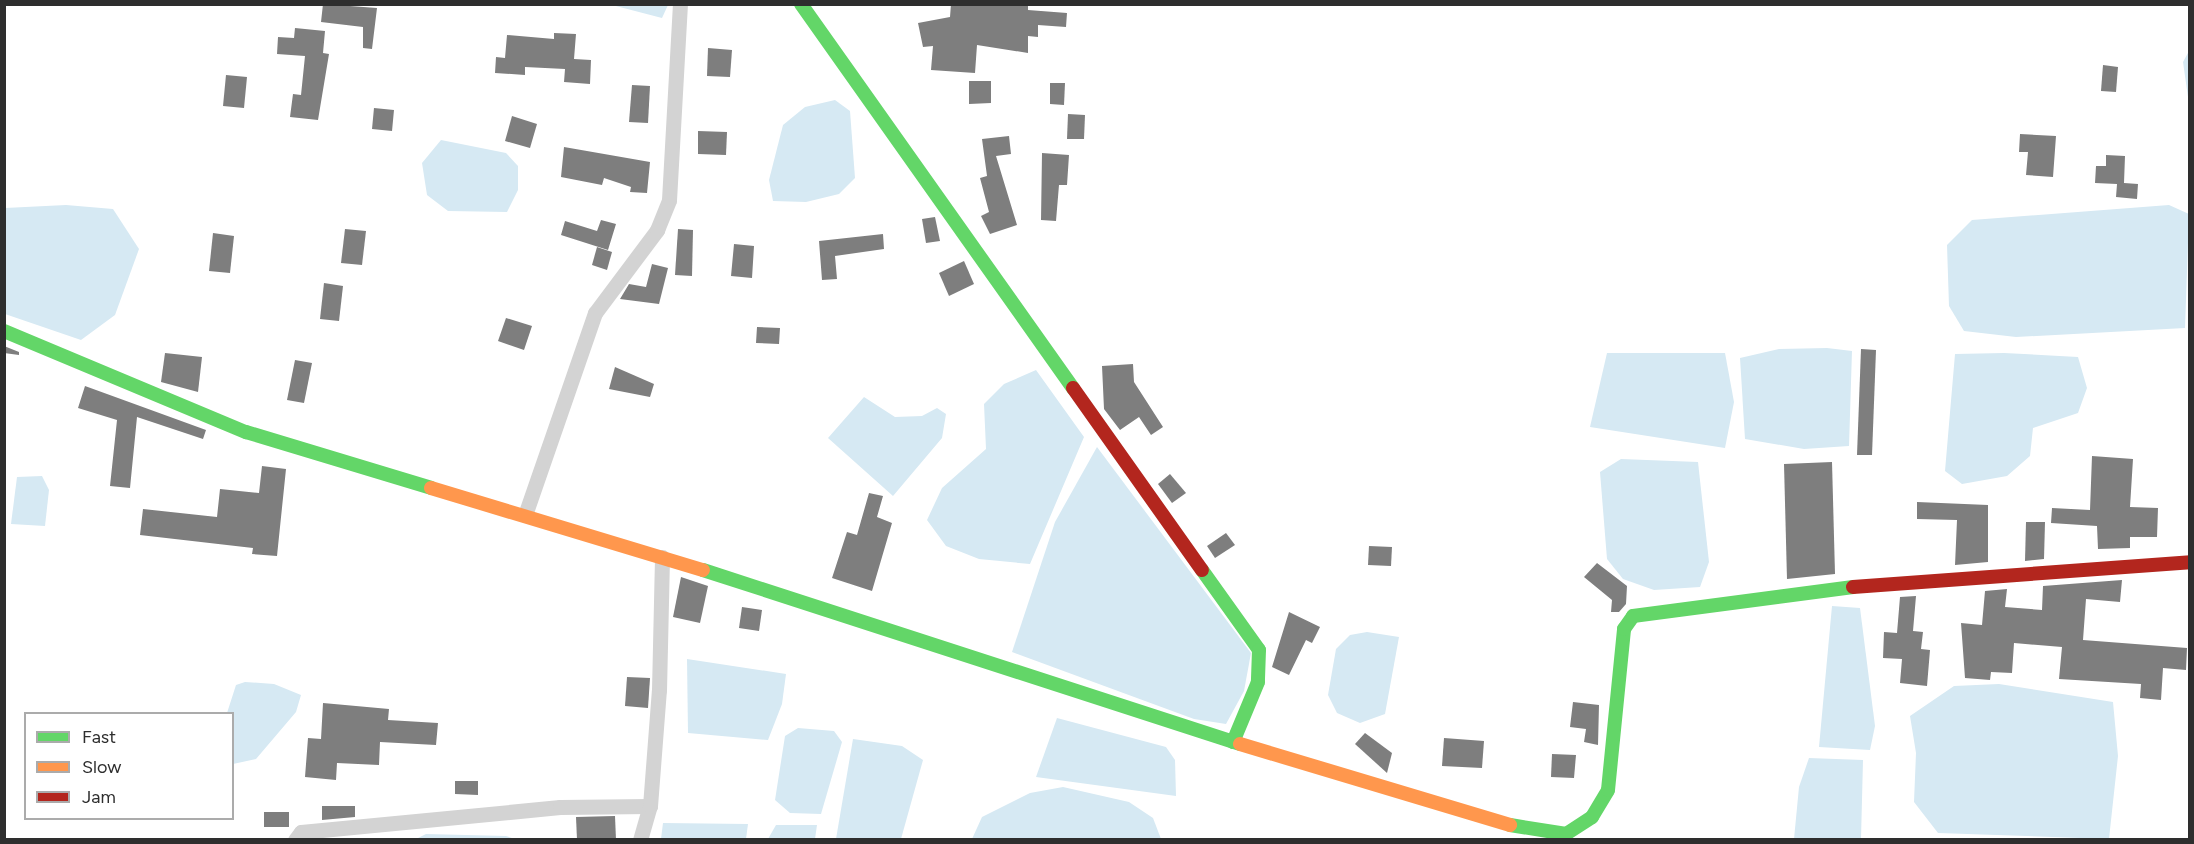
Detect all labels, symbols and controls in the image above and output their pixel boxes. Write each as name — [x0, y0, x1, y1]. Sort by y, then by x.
legend — [24, 712, 234, 820]
text: Fast — [82, 726, 116, 748]
text: Slow — [82, 756, 121, 778]
text: Jam — [82, 786, 116, 808]

